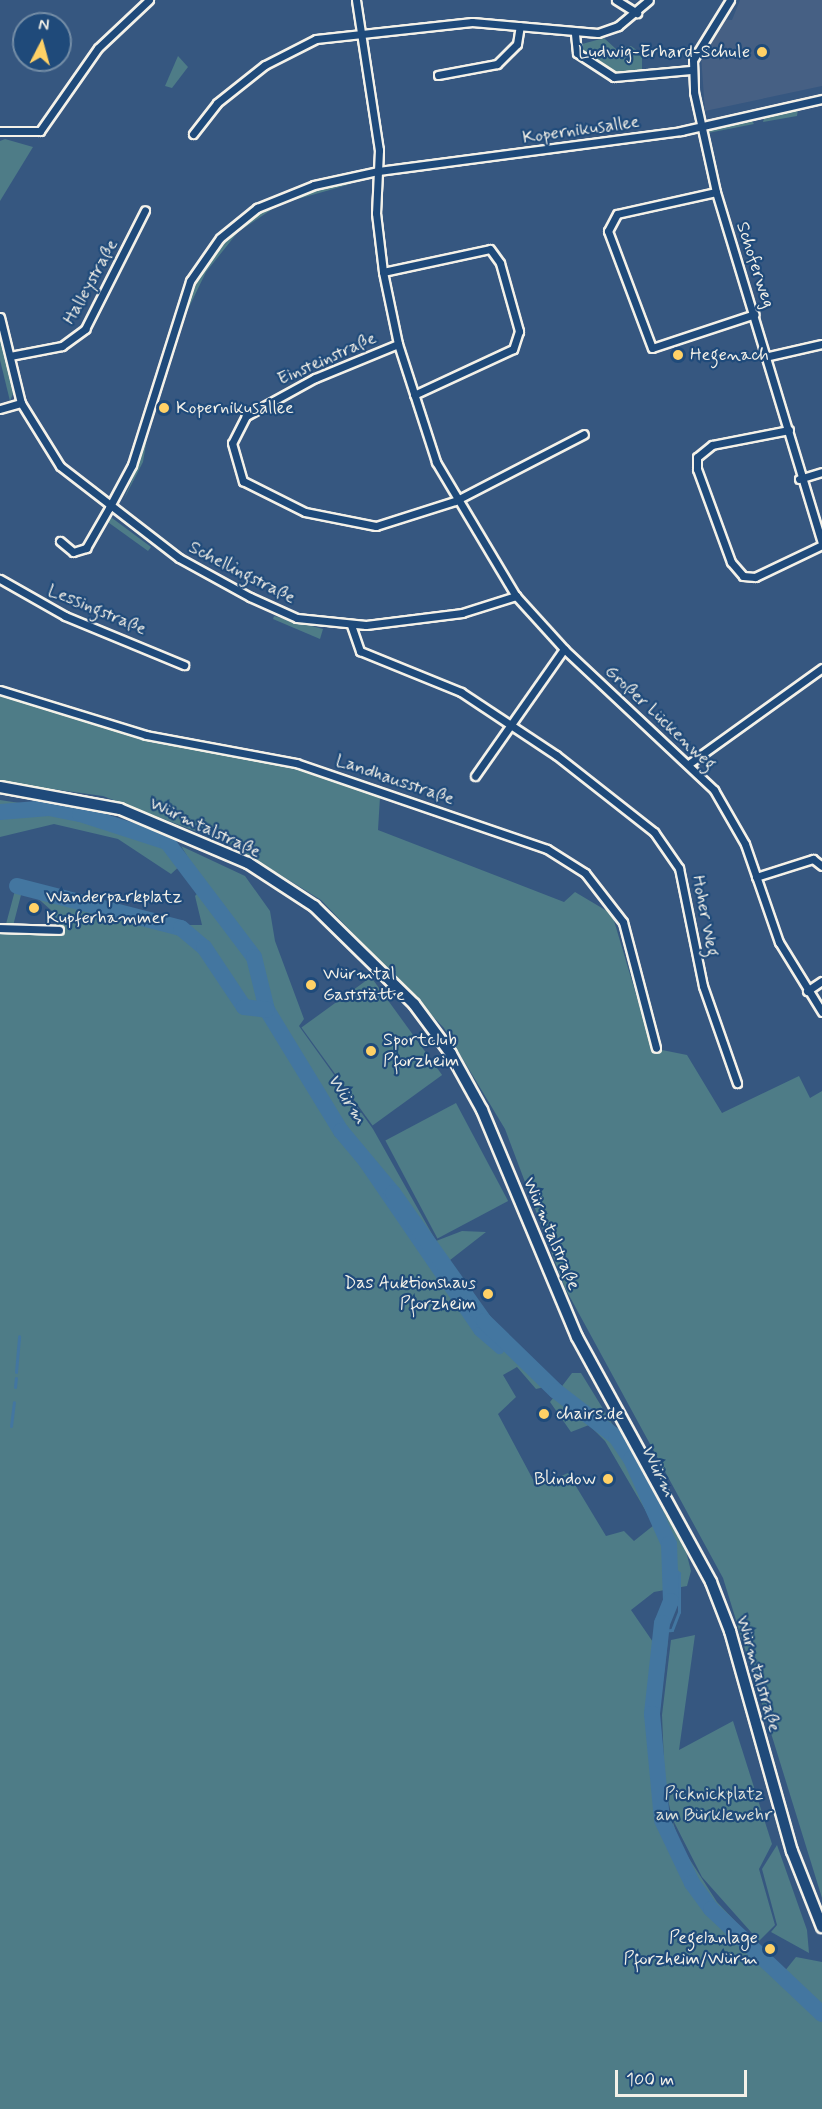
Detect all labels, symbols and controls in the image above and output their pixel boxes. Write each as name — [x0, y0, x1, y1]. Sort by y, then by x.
north arrow — [12, 12, 72, 72]
text: N — [37, 15, 50, 37]
place label: Ludwig-Erhard-Schule — [578, 41, 750, 63]
marker: Ludwig-Erhard-Schule — [755, 45, 769, 59]
street label: Kopernikusallee — [521, 111, 641, 149]
street label: Schoferweg — [731, 219, 779, 311]
street label: Halleystraße — [59, 236, 123, 328]
street label: Einsteinstraße — [274, 328, 380, 390]
place label: Hegenach — [690, 344, 769, 366]
marker: Hegenach — [671, 348, 685, 362]
place label: Kopernikusallee — [176, 397, 294, 419]
marker: Kopernikusallee — [157, 401, 171, 415]
street label: Schellingstraße — [185, 537, 299, 609]
street label: Lessingstraße — [45, 580, 149, 640]
street label: Großer Lückenweg — [599, 660, 721, 776]
street label: Landhausstraße — [333, 750, 457, 810]
street label: Würmtalstraße — [146, 793, 264, 863]
street label: Hoher Weg — [687, 873, 723, 959]
place label: Wanderparkplatz Kupferhammer — [46, 887, 182, 930]
marker: Wanderparkplatz Kupferhammer — [27, 901, 41, 915]
place label: Würmtal Gaststätte — [323, 964, 405, 1006]
marker: Würmtal Gaststätte — [304, 978, 318, 992]
place label: Sportclub Pforzheim — [383, 1030, 459, 1072]
marker: Sportclub Pforzheim — [364, 1044, 378, 1058]
water label: Würm — [322, 1069, 372, 1129]
street label: Würmtalstraße — [518, 1174, 584, 1294]
place label: Das Auktionshaus Pforzheim — [347, 1273, 476, 1316]
marker: Das Auktionshaus Pforzheim — [481, 1287, 495, 1301]
place label: chairs.de — [556, 1403, 624, 1425]
marker: chairs.de — [537, 1407, 551, 1421]
water label: Würm — [635, 1441, 681, 1501]
place label: Blindow — [534, 1468, 596, 1490]
marker: Blindow — [601, 1472, 615, 1486]
street label: Würmtalstraße — [731, 1613, 785, 1735]
park label: Picknickplatz am Bürklewehr — [655, 1784, 773, 1826]
place label: Pegelanlage Pforzheim/Würm — [624, 1928, 758, 1970]
marker: Pegelanlage Pforzheim/Würm — [763, 1942, 777, 1956]
scale bar — [618, 2058, 750, 2096]
text: 100 m — [626, 2068, 674, 2092]

